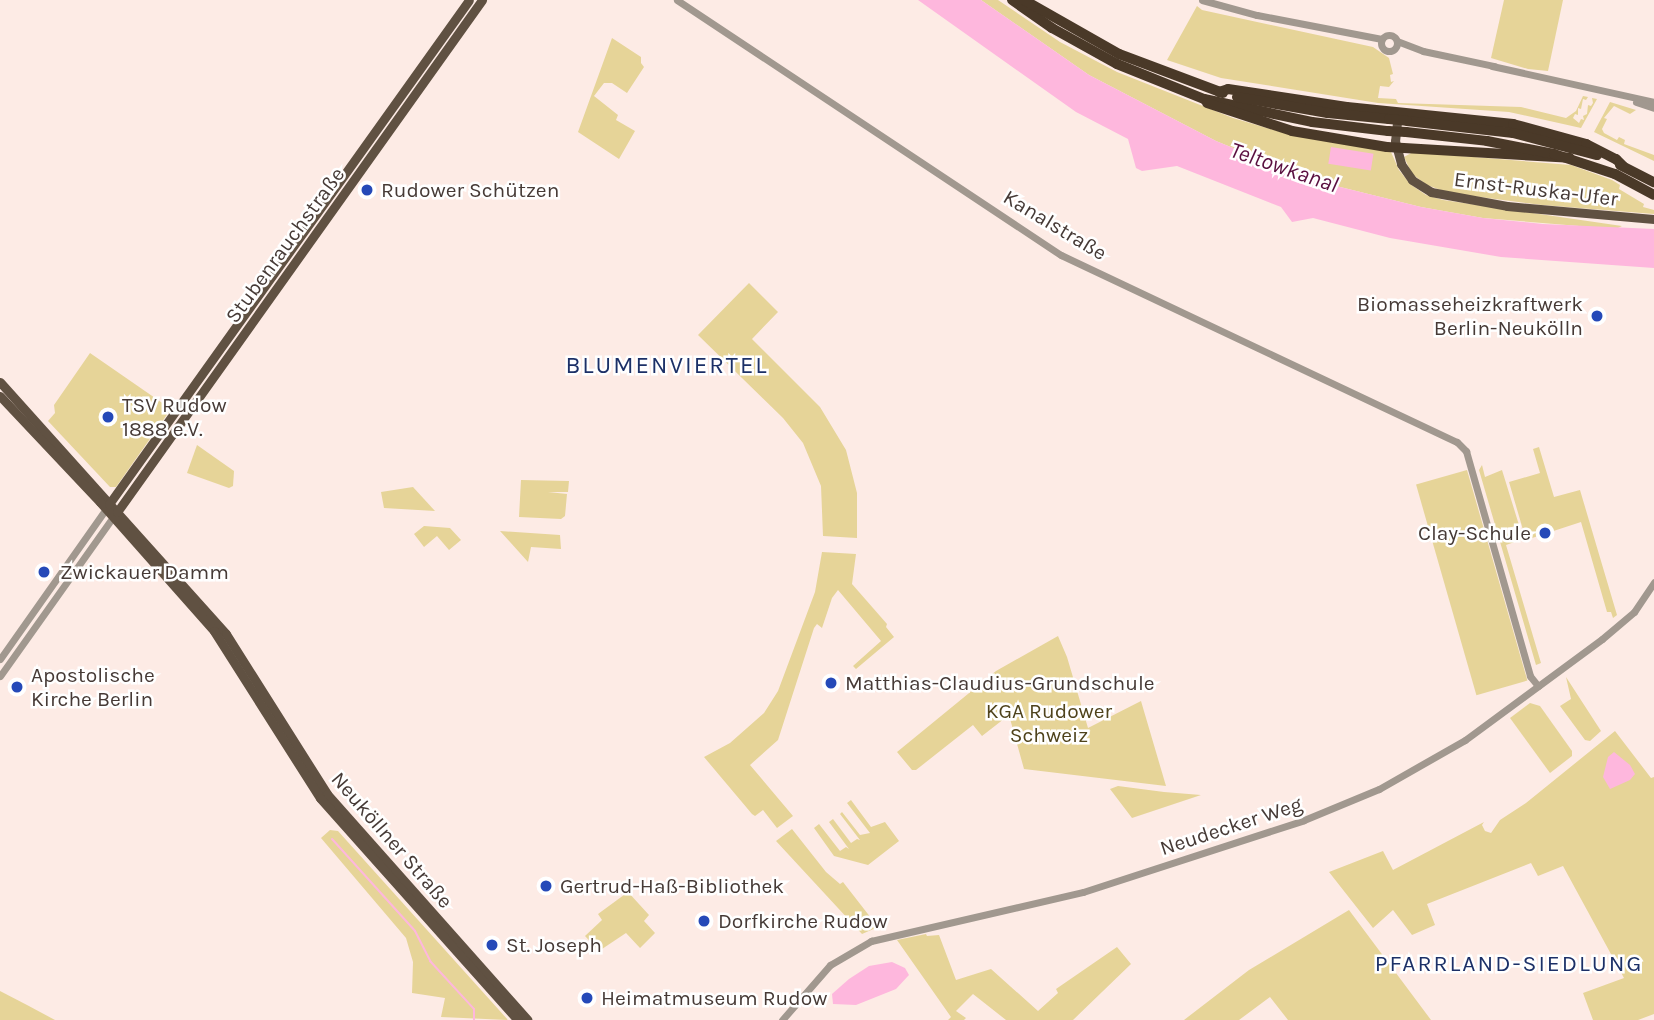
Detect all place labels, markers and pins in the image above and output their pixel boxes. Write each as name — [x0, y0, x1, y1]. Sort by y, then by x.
place label: Rudower Schützen — [381, 177, 559, 203]
marker: Rudower Schützen — [359, 182, 375, 198]
place label: Biomasseheizkraftwerk Berlin-Neukölln — [1357, 291, 1583, 341]
marker: Biomasseheizkraftwerk Berlin-Neukölln — [1589, 308, 1605, 324]
place label: TSV Rudow 1888 e.V. — [122, 392, 227, 442]
marker: TSV Rudow 1888 e.V. — [100, 409, 116, 425]
place label: Clay-Schule — [1418, 520, 1531, 546]
marker: Clay-Schule — [1537, 525, 1553, 541]
place label: Zwickauer Damm — [60, 559, 229, 585]
marker: Zwickauer Damm — [34, 562, 54, 582]
place label: Apostolische Kirche Berlin — [31, 662, 155, 712]
place label: Matthias-Claudius-Grundschule — [845, 670, 1155, 696]
marker: Matthias-Claudius-Grundschule — [823, 675, 839, 691]
marker: Apostolische Kirche Berlin — [9, 679, 25, 695]
place label: Gertrud-Haß-Bibliothek — [560, 873, 784, 899]
marker: Gertrud-Haß-Bibliothek — [538, 878, 554, 894]
place label: Dorfkirche Rudow — [718, 908, 888, 934]
marker: Dorfkirche Rudow — [696, 913, 712, 929]
place label: St. Joseph — [506, 932, 602, 958]
marker: St. Joseph — [484, 937, 500, 953]
place label: Heimatmuseum Rudow — [601, 985, 827, 1011]
marker: Heimatmuseum Rudow — [579, 990, 595, 1006]

